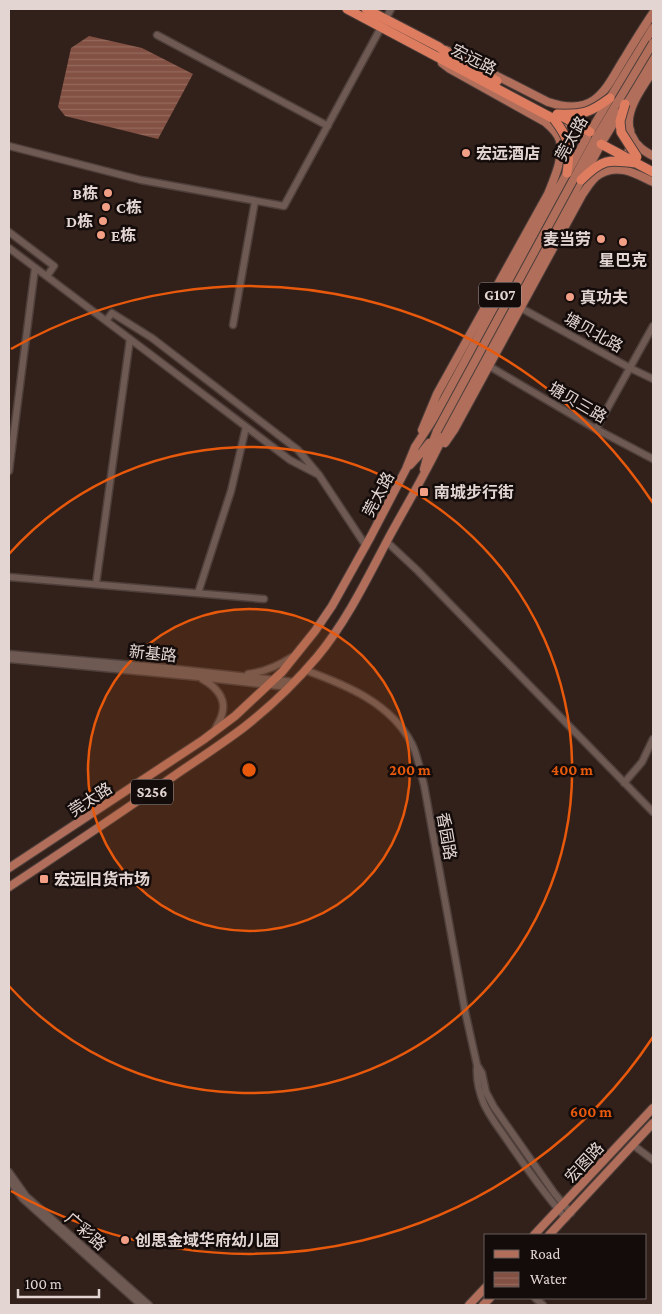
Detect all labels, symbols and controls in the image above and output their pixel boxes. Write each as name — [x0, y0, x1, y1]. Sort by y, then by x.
street label: 宏远路 — [449, 41, 499, 78]
street label: 莞太路 — [552, 113, 591, 163]
place label: 宏远酒店 — [476, 145, 540, 162]
marker: 宏远酒店 — [460, 147, 472, 159]
place label: B栋 — [73, 184, 98, 202]
marker: B栋 — [102, 187, 114, 199]
place label: C栋 — [116, 198, 142, 216]
marker: C栋 — [100, 201, 112, 213]
place label: D栋 — [66, 212, 93, 230]
marker: D栋 — [97, 215, 109, 227]
place label: E栋 — [111, 226, 136, 244]
marker: E栋 — [95, 229, 107, 241]
place label: 麦当劳 — [543, 231, 591, 248]
marker: 麦当劳 — [595, 233, 607, 245]
marker: 星巴克 — [617, 236, 629, 248]
place label: 星巴克 — [599, 252, 647, 269]
road number: G107 — [479, 282, 521, 308]
place label: 真功夫 — [580, 289, 628, 306]
marker: 真功夫 — [564, 291, 576, 303]
street label: 塘贝北路 — [562, 309, 626, 355]
street label: 塘贝三路 — [546, 379, 610, 426]
street label: 莞太路 — [360, 469, 397, 519]
place label: 南城步行街 — [434, 483, 514, 501]
marker: 南城步行街 — [418, 486, 430, 498]
street label: 新基路 — [128, 643, 178, 664]
centre of rings — [240, 761, 258, 779]
text: 200 m — [389, 762, 431, 778]
text: 400 m — [551, 762, 593, 778]
street label: 莞太路 — [66, 779, 115, 820]
road number: S256 — [131, 780, 173, 804]
street label: 香园路 — [434, 811, 459, 861]
place label: 宏远旧货市场 — [54, 870, 150, 888]
marker: 宏远旧货市场 — [38, 873, 50, 885]
text: 600 m — [570, 1104, 612, 1120]
street label: 宏图路 — [562, 1139, 607, 1186]
street label: 广彩路 — [62, 1209, 109, 1254]
place label: 创思金域华府幼儿园 — [135, 1231, 279, 1249]
marker: 创思金域华府幼儿园 — [119, 1234, 131, 1246]
legend — [484, 1234, 647, 1299]
text: Road — [530, 1246, 561, 1262]
scale bar — [18, 1266, 99, 1298]
text: Water — [530, 1271, 567, 1287]
text: 100 m — [25, 1276, 62, 1292]

